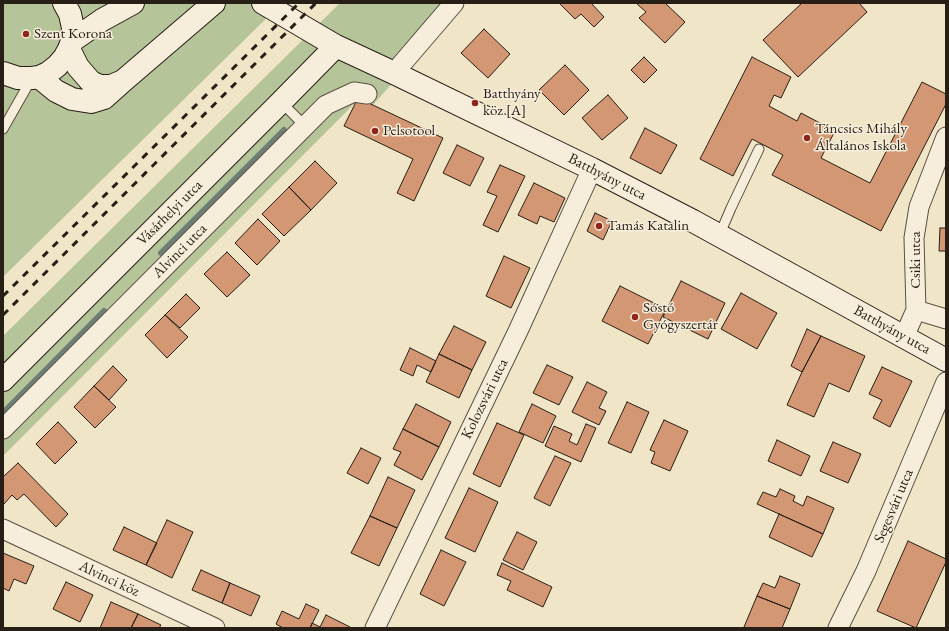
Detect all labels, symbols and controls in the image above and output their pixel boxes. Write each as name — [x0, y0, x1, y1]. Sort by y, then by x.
place label: Szent Korona — [34, 25, 112, 43]
marker: Szent Korona — [21, 29, 31, 39]
place label: Batthyány köz [A] — [483, 85, 541, 120]
marker: Batthyány köz [A] — [470, 98, 480, 108]
place label: Táncsics Mihály Általános Iskola — [815, 120, 907, 155]
place label: Pelsotool — [383, 122, 435, 140]
marker: Pelsotool — [370, 126, 380, 136]
marker: Táncsics Mihály Általános Iskola — [802, 133, 812, 143]
street label: Batthyány utca — [565, 150, 649, 204]
street label: Vásárhelyi utca — [133, 176, 207, 250]
place label: Tamás Katalin — [607, 217, 689, 235]
street label: Alvinci utca — [149, 220, 211, 282]
marker: Tamás Katalin — [594, 221, 604, 231]
street label: Csiki utca — [907, 231, 925, 289]
place label: Sóstó Gyógyszertár — [643, 299, 718, 334]
street label: Batthyány utca — [850, 302, 934, 358]
marker: Sóstó Gyógyszertár — [630, 312, 640, 322]
street label: Kolozsvári utca — [458, 356, 512, 442]
street label: Segesvári utca — [870, 466, 918, 546]
street label: Alvinci köz — [76, 557, 142, 601]

